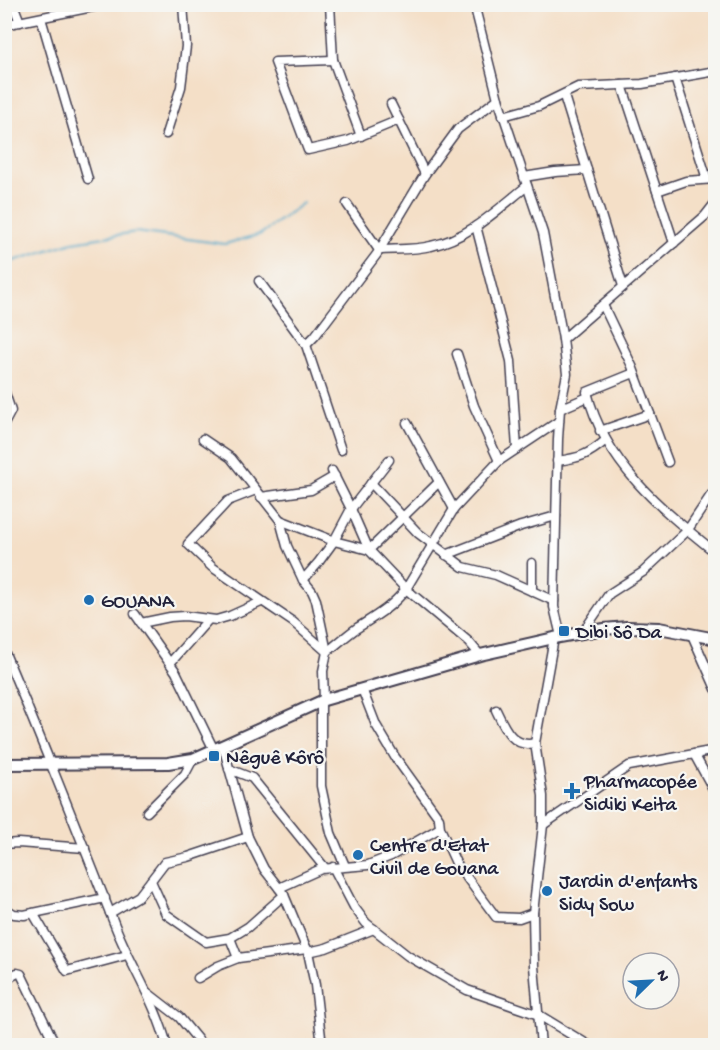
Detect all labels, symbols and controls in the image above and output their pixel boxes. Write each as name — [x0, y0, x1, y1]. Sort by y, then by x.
place label: GOUANA — [101, 592, 175, 615]
marker: GOUANA — [82, 593, 96, 607]
place label: Dibi Sô Da — [574, 623, 662, 646]
marker: Dibi Sô Da — [557, 624, 571, 638]
place label: Nêguê Kôrô — [226, 748, 324, 771]
marker: Nêguê Kôrô — [207, 749, 221, 763]
place label: Pharmacopée Sidiki Keita — [583, 772, 698, 818]
marker: Pharmacopée Sidiki Keita — [565, 784, 579, 798]
place label: Centre d'Etat Civil de Gouana — [370, 836, 499, 882]
marker: Centre d'Etat Civil de Gouana — [351, 848, 365, 862]
place label: Jardin d'enfants Sidy Sow — [559, 872, 698, 918]
marker: Jardin d'enfants Sidy Sow — [540, 884, 554, 898]
north arrow — [621, 951, 681, 1011]
text: N — [651, 968, 673, 985]

